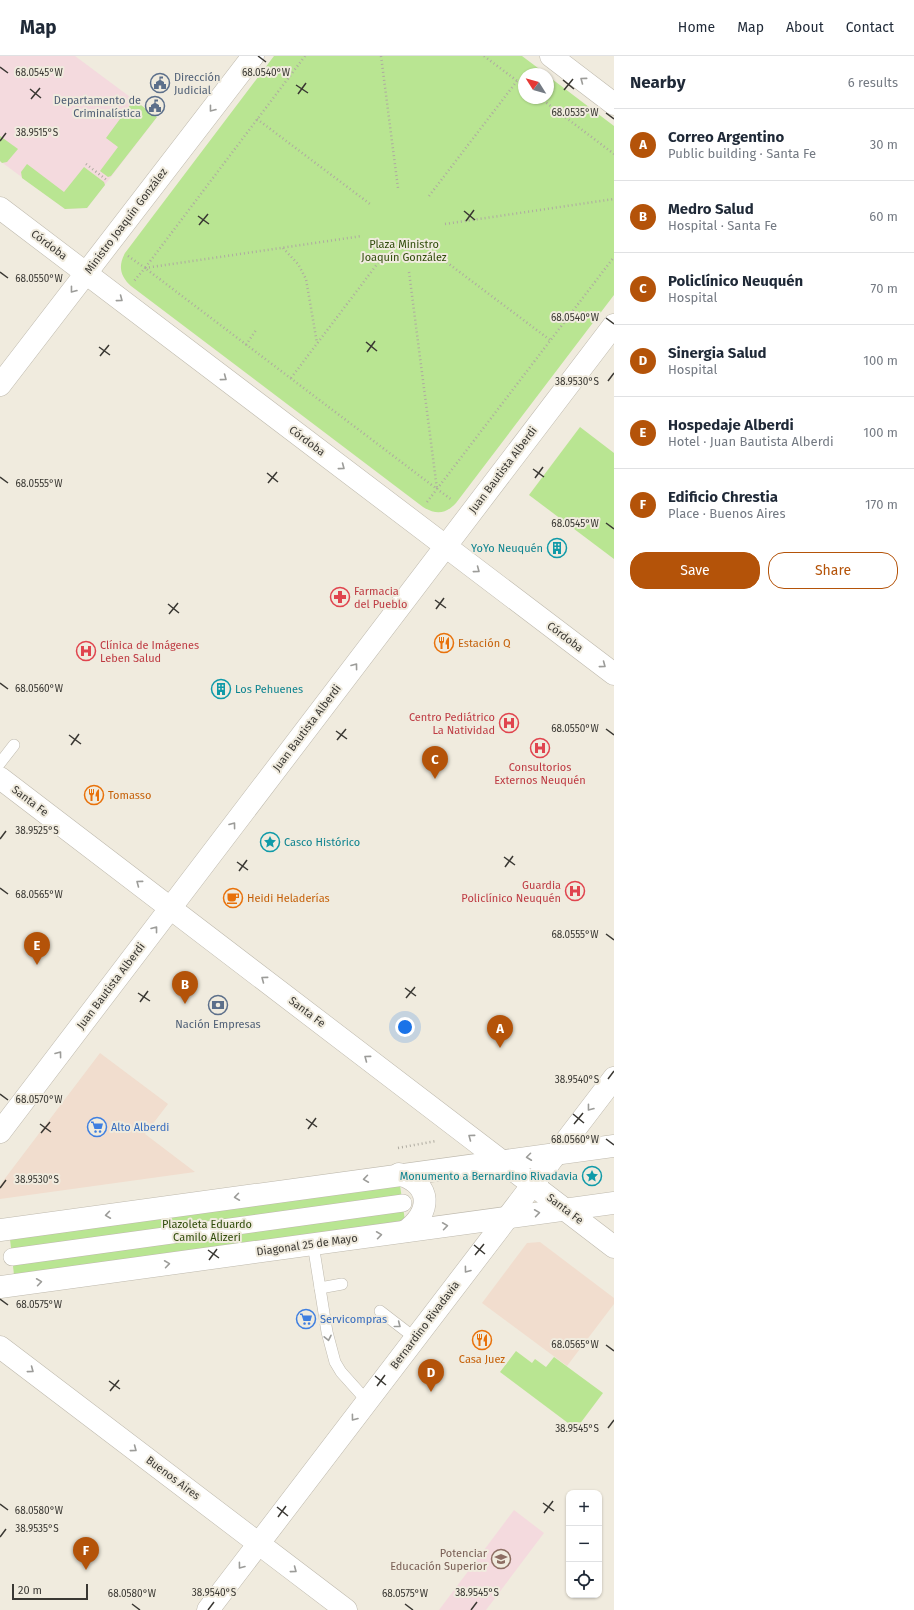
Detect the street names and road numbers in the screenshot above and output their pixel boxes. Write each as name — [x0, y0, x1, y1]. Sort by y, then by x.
street label: Ministro Joaquín González — [82, 165, 170, 276]
street label: Córdoba — [28, 227, 70, 263]
street label: Córdoba — [286, 423, 328, 459]
street label: Juan Bautista Alberdi — [466, 424, 540, 516]
street label: Córdoba — [544, 619, 586, 655]
street label: Juan Bautista Alberdi — [270, 682, 344, 774]
street label: Santa Fe — [9, 783, 51, 819]
street label: Juan Bautista Alberdi — [74, 940, 148, 1032]
street label: Santa Fe — [286, 994, 328, 1030]
street label: Santa Fe — [544, 1191, 586, 1227]
street label: Diagonal 25 de Mayo — [256, 1231, 358, 1259]
street label: Bernardino Rivadavia — [388, 1279, 462, 1371]
street label: Buenos Aires — [143, 1453, 203, 1503]

